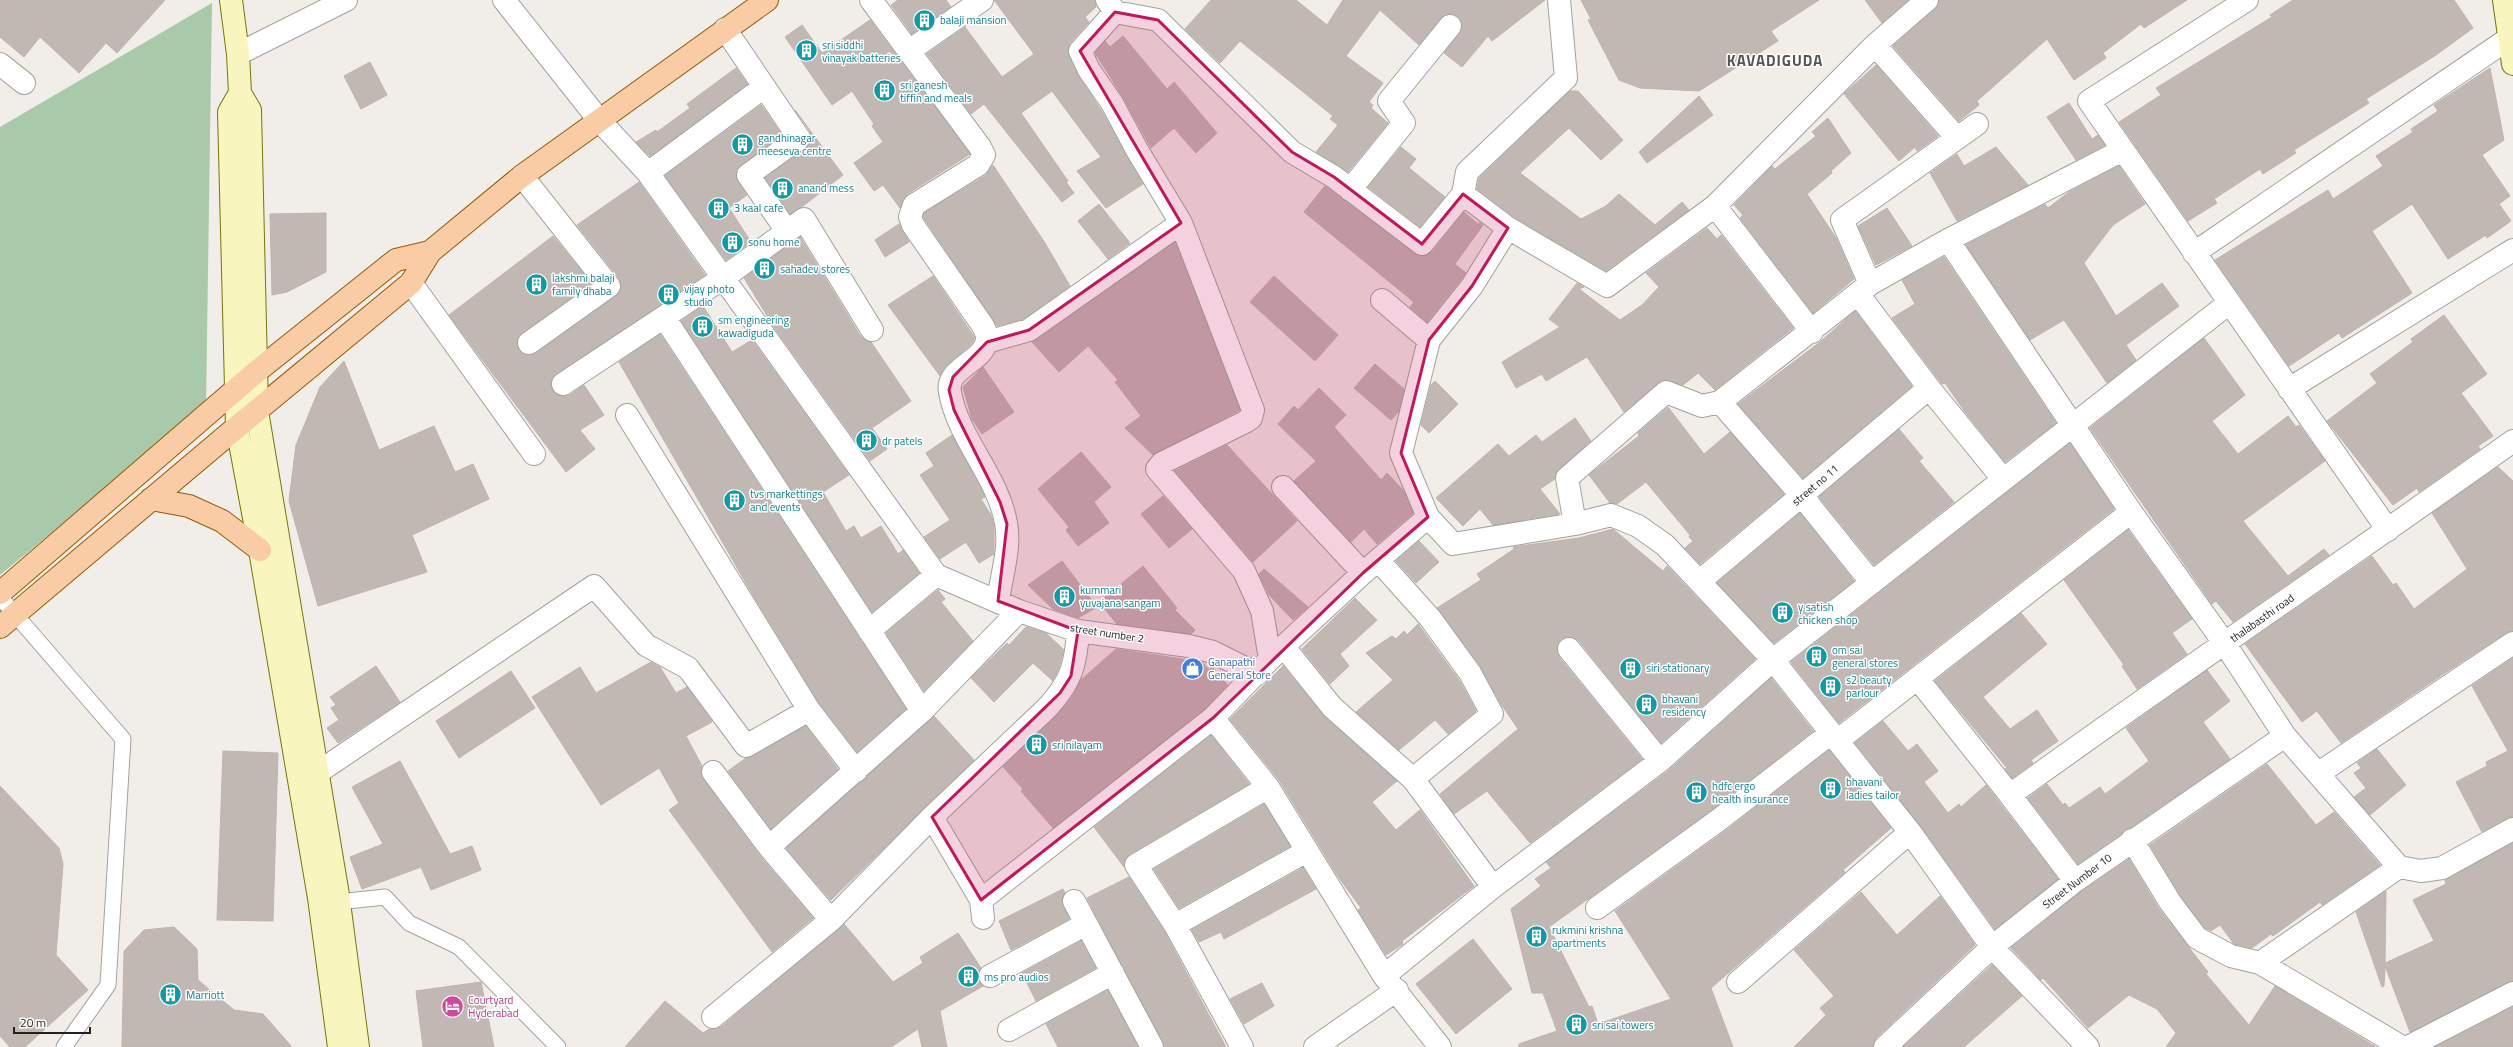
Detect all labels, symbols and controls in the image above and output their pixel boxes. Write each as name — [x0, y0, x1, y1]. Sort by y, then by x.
building icon: balaji mansion — [911, 7, 937, 33]
place label: balaji mansion — [940, 12, 1007, 28]
place label: sri siddhi vinayak batteries — [822, 37, 901, 66]
building icon: sri siddhi vinayak batteries — [794, 38, 820, 64]
district label: KAVADIGUDA — [1727, 49, 1823, 72]
place label: sri ganesh tiffin and meals — [900, 77, 972, 106]
building icon: sri ganesh tiffin and meals — [872, 78, 898, 104]
place label: gandhinagar meeseva centre — [758, 130, 832, 159]
building icon: gandhinagar meeseva centre — [729, 131, 755, 157]
building icon: anand mess — [770, 175, 796, 201]
place label: anand mess — [798, 180, 854, 196]
building icon: 3 kaal cafe — [705, 195, 731, 221]
place label: 3 kaal cafe — [734, 200, 784, 216]
building icon: sonu home — [719, 229, 745, 255]
place label: sonu home — [748, 234, 800, 250]
building icon: sahadev stores — [752, 256, 778, 282]
place label: sahadev stores — [780, 261, 850, 277]
place label: lakshmi balaji family dhaba — [552, 270, 615, 299]
building icon: lakshmi balaji family dhaba — [524, 271, 550, 297]
place label: vijay photo studio — [684, 281, 735, 310]
building icon: vijay photo studio — [655, 282, 681, 308]
place label: sm engineering kawadiguda — [718, 312, 789, 341]
building icon: sm engineering kawadiguda — [689, 313, 715, 339]
building icon: dr patels — [854, 428, 880, 454]
place label: dr patels — [882, 433, 922, 449]
street label: street no 11 — [1788, 461, 1842, 509]
place label: tvs markettings and events — [750, 486, 823, 515]
building icon: tvs markettings and events — [721, 487, 747, 513]
place label: kummari yuvajana sangam — [1080, 582, 1161, 611]
building icon: kummari yuvajana sangam — [1051, 583, 1077, 609]
street label: thalabasthi road — [2227, 590, 2298, 646]
place label: y satish chicken shop — [1798, 599, 1858, 628]
building icon: y satish chicken shop — [1769, 600, 1795, 626]
street label: street number 2 — [1069, 619, 1145, 647]
place label: om sai general stores — [1832, 642, 1898, 671]
building icon: om sai general stores — [1803, 643, 1829, 669]
place label: Ganapathi General Store — [1208, 654, 1271, 683]
shop icon: Ganapathi General Store — [1180, 655, 1206, 681]
building icon: siri stationary — [1617, 655, 1643, 681]
place label: siri stationary — [1646, 660, 1710, 676]
place label: s2 beauty parlour — [1846, 672, 1892, 701]
building icon: s2 beauty parlour — [1817, 673, 1843, 699]
place label: bhavani residency — [1662, 691, 1707, 720]
building icon: bhavani residency — [1634, 692, 1660, 718]
building icon: sri nilayam — [1023, 732, 1049, 758]
place label: sri nilayam — [1052, 737, 1102, 753]
place label: bhavani ladies tailor — [1846, 774, 1899, 803]
building icon: bhavani ladies tailor — [1817, 775, 1843, 801]
place label: hdfc ergo health insurance — [1712, 778, 1789, 807]
building icon: hdfc ergo health insurance — [1683, 779, 1709, 805]
street label: Street Number 10 — [2039, 850, 2115, 912]
place label: rukmini krishna apartments — [1552, 922, 1624, 951]
building icon: rukmini krishna apartments — [1523, 923, 1549, 949]
building icon: ms pro audios — [955, 964, 981, 990]
place label: ms pro audios — [984, 969, 1049, 985]
building icon: Marriott — [157, 982, 183, 1008]
place label: Marriott — [186, 987, 224, 1003]
place label: Courtyard Hyderabad — [468, 992, 519, 1021]
hotel icon: Courtyard Hyderabad — [439, 993, 465, 1019]
scale bar — [14, 1009, 90, 1035]
building icon: sri sai towers — [1564, 1012, 1590, 1038]
text: 20 m — [20, 1013, 46, 1032]
place label: sri sai towers — [1592, 1017, 1654, 1033]

